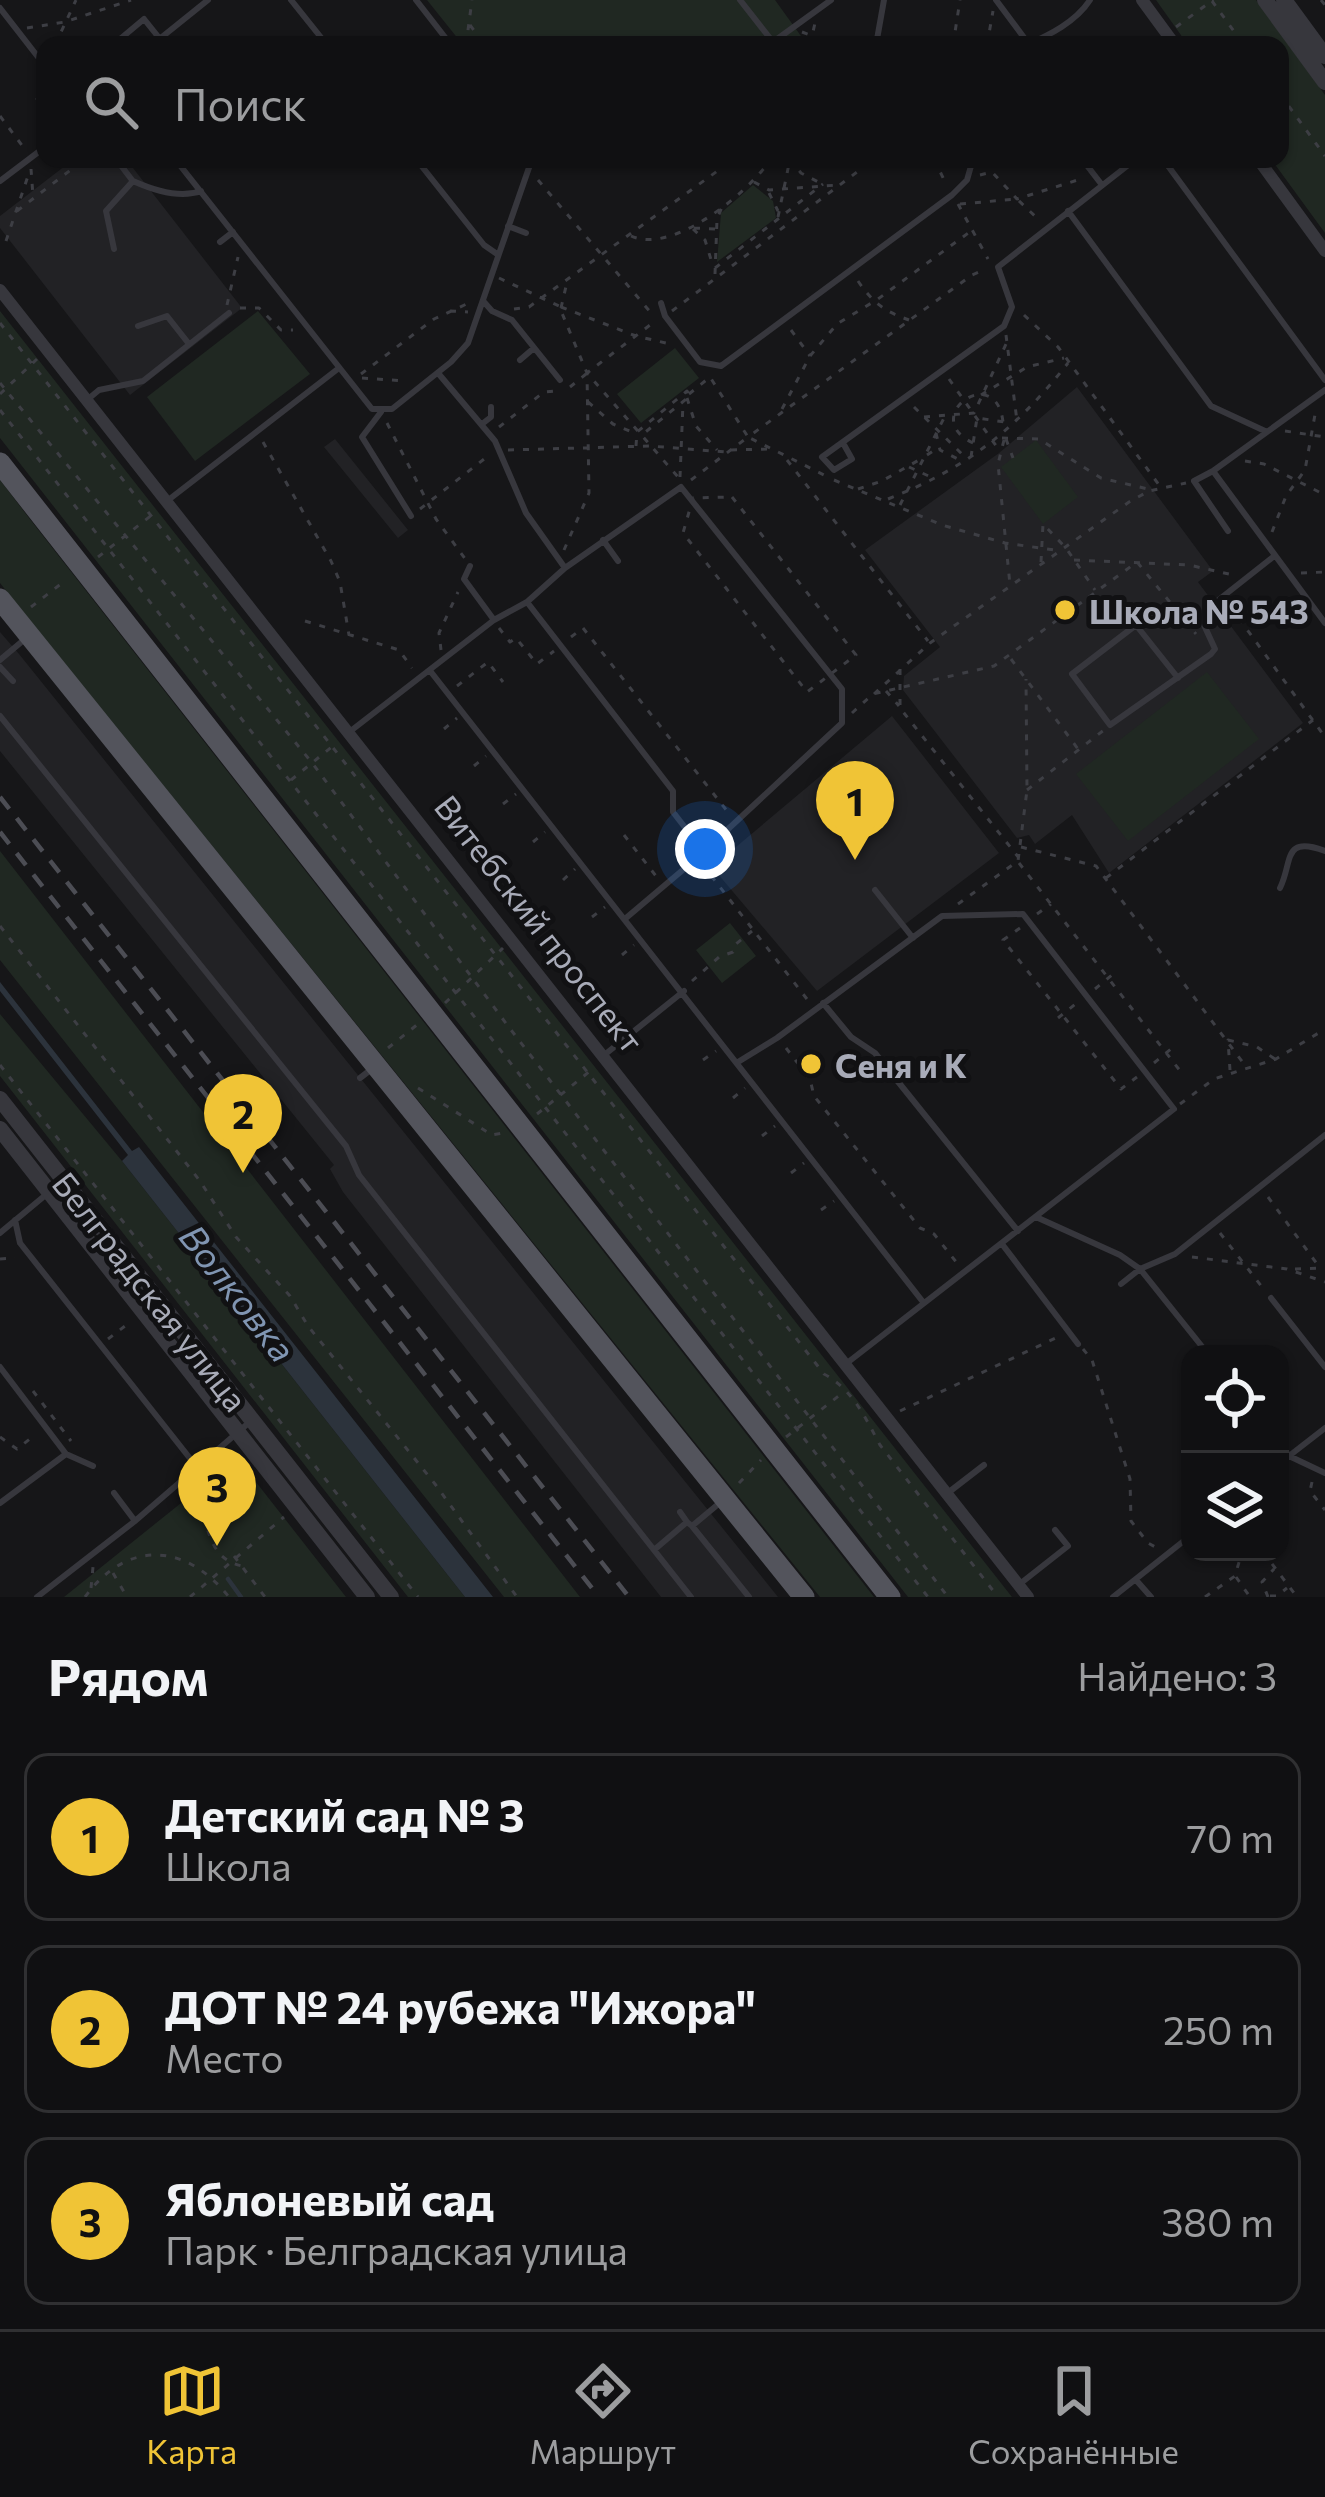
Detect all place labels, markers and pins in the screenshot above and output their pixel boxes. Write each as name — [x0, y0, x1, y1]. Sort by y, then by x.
place label: Школа № 543 — [1089, 590, 1309, 631]
marker: Школа № 543 — [1052, 597, 1078, 623]
pin: 1 — [816, 761, 894, 860]
place label: Сеня и К — [835, 1044, 967, 1085]
marker: Сеня и К — [798, 1051, 824, 1077]
pin: 2 — [204, 1074, 282, 1173]
pin: 3 — [178, 1447, 256, 1546]

